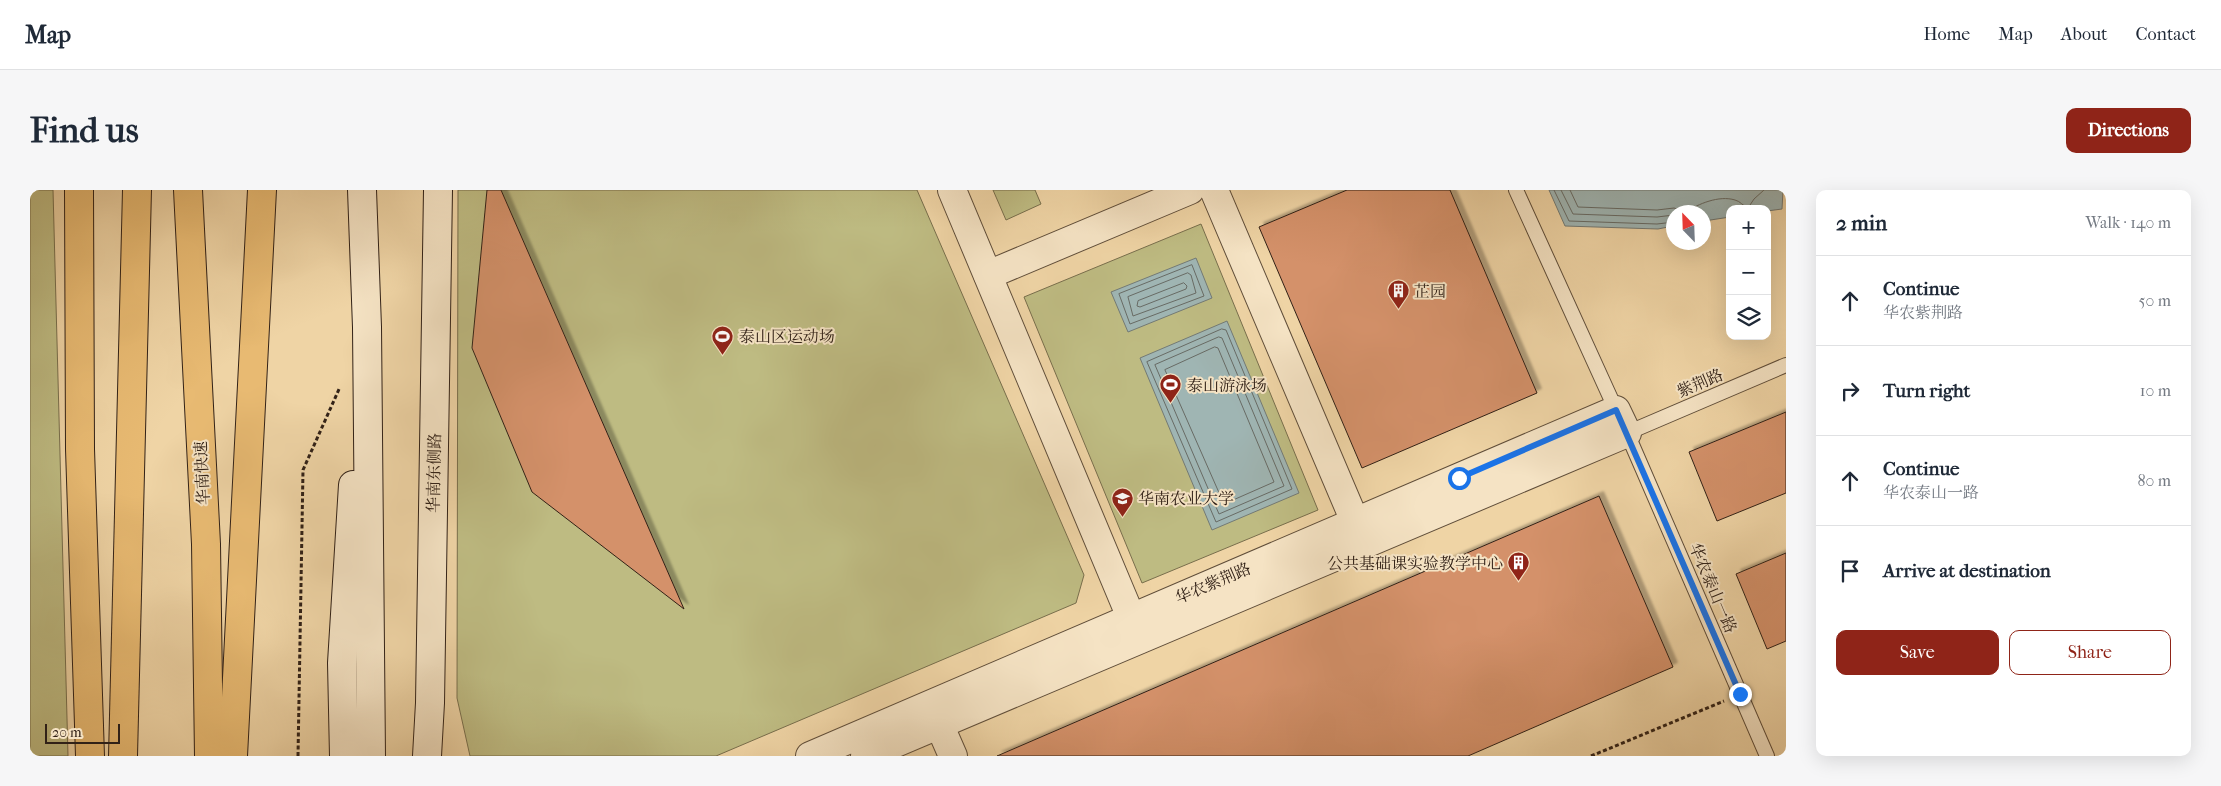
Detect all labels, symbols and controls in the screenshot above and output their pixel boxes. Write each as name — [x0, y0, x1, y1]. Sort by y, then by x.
text: Map — [25, 21, 71, 49]
text: Home — [1923, 24, 1970, 45]
text: Map — [1998, 24, 2033, 45]
text: About — [2061, 24, 2107, 45]
text: Contact — [2135, 24, 2196, 45]
button: Directions — [2066, 108, 2191, 153]
text: Find us — [30, 110, 139, 151]
north arrow — [1666, 205, 1711, 250]
map controls — [1726, 205, 1771, 340]
button: + — [1726, 205, 1771, 250]
text: 2 min — [1836, 211, 1887, 235]
text: Walk · 140 m — [2086, 213, 2171, 232]
button: − — [1726, 250, 1771, 295]
text: Continue — [1883, 278, 1959, 300]
building icon: 芷园 — [1386, 279, 1410, 310]
place label: 芷园 — [1414, 282, 1446, 301]
icon: ahead — [1836, 287, 1864, 315]
text: 50 m — [2139, 291, 2171, 310]
button: layers — [1726, 295, 1771, 340]
text: 华农紫荆路 — [1883, 303, 1963, 322]
sports icon: 泰山区运动场 — [711, 324, 735, 355]
place label: 泰山区运动场 — [739, 327, 835, 346]
street label: 紫荆路 — [1674, 365, 1726, 401]
sports icon: 泰山游泳场 — [1159, 373, 1183, 404]
place label: 泰山游泳场 — [1187, 376, 1267, 395]
icon: right — [1836, 377, 1864, 405]
text: Turn right — [1883, 380, 1970, 402]
text: 10 m — [2140, 381, 2171, 400]
street label: 华南东侧路 — [424, 433, 444, 513]
street label: 华南快速 — [191, 441, 213, 505]
text: Continue — [1883, 458, 1959, 480]
route start — [1448, 467, 1471, 490]
icon: ahead — [1836, 467, 1864, 495]
text: 80 m — [2137, 471, 2171, 490]
text: 华农泰山一路 — [1883, 483, 1979, 502]
school or university icon: 华南农业大学 — [1110, 486, 1134, 517]
place label: 华南农业大学 — [1138, 489, 1234, 508]
street label: 华农泰山一路 — [1685, 540, 1741, 636]
building icon: 公共基础课实验教学中心 — [1507, 551, 1531, 582]
place label: 公共基础课实验教学中心 — [1327, 554, 1503, 573]
icon: arrive — [1836, 557, 1864, 585]
street label: 华农紫荆路 — [1172, 559, 1254, 607]
text: Arrive at destination — [1883, 560, 2051, 582]
button: Save — [1836, 630, 1999, 675]
button: Share — [2009, 630, 2171, 675]
route end — [1729, 683, 1752, 706]
scale bar — [45, 721, 120, 744]
text: 20 m — [52, 724, 82, 741]

